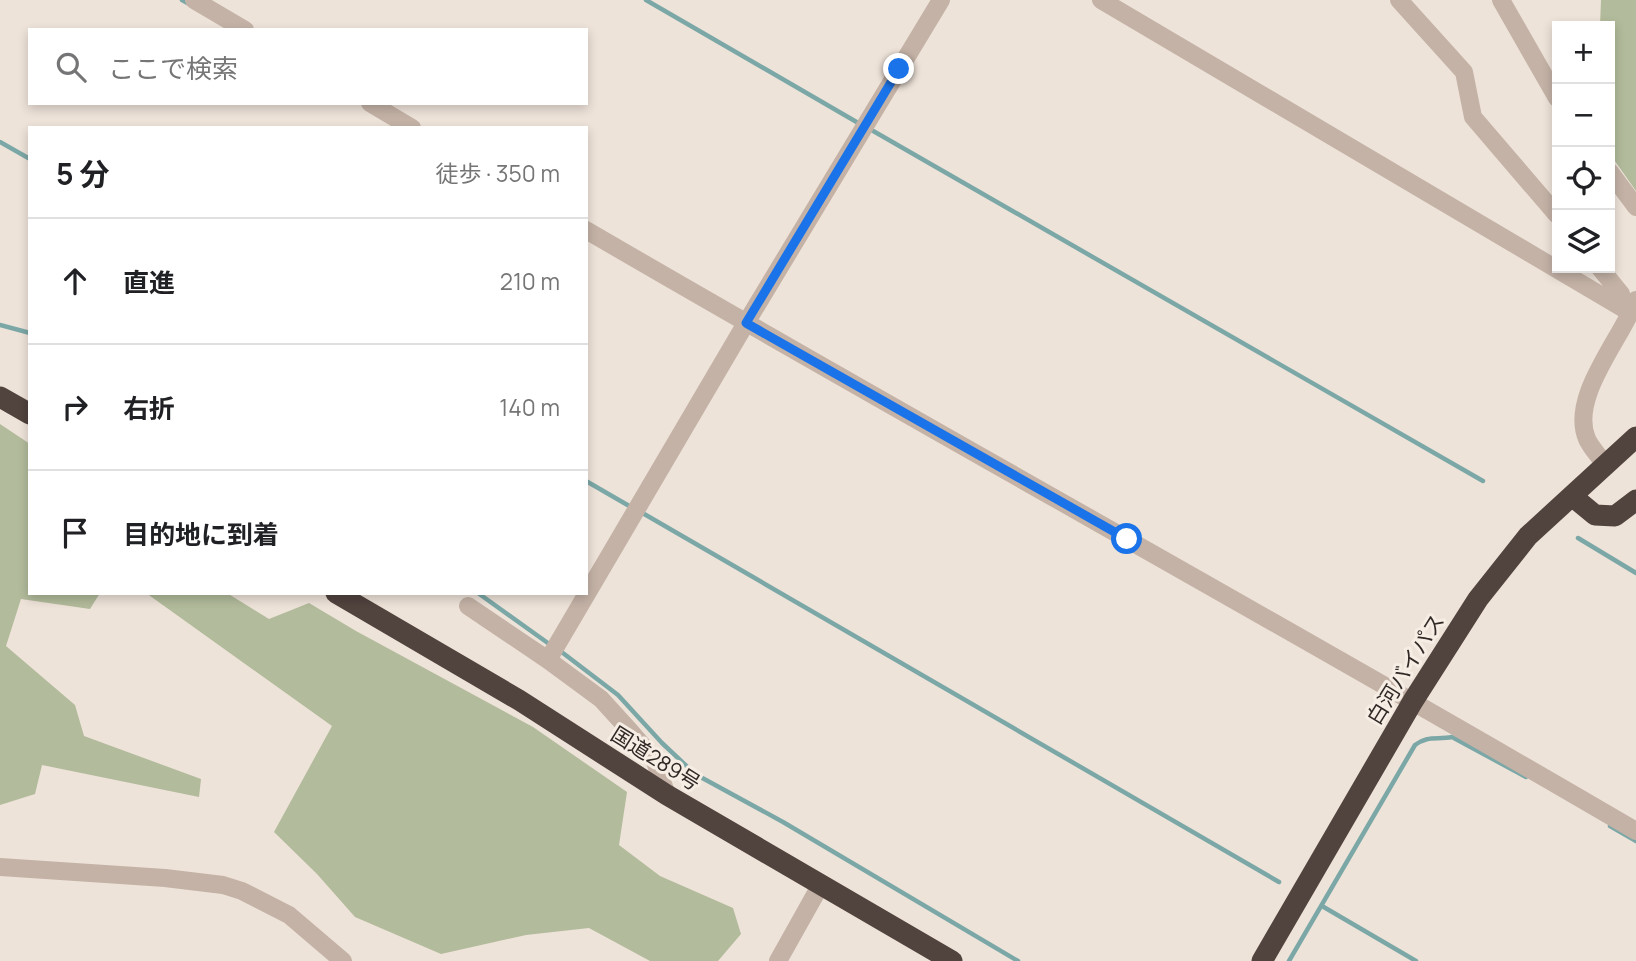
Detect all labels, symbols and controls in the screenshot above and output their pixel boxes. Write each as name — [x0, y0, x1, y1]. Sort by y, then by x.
map controls — [1552, 21, 1615, 273]
button: + — [1552, 21, 1615, 84]
search box — [28, 28, 588, 105]
icon: search — [52, 48, 90, 86]
text: ここで検索 — [108, 50, 238, 86]
route end — [883, 53, 914, 84]
button: − — [1552, 84, 1615, 147]
button: locate — [1552, 147, 1615, 210]
text: 5 分 — [56, 153, 110, 194]
text: 徒歩 · 350 m — [435, 157, 560, 189]
button: layers — [1552, 210, 1615, 273]
icon: ahead — [56, 262, 94, 300]
text: 直進 — [123, 264, 175, 300]
text: 210 m — [500, 265, 560, 297]
icon: right — [56, 388, 94, 426]
text: 右折 — [123, 390, 175, 426]
text: 140 m — [499, 391, 560, 423]
icon: arrive — [56, 514, 94, 552]
text: 目的地に到着 — [123, 516, 279, 552]
route start — [1111, 523, 1142, 554]
street label: 白河バイパス — [1360, 608, 1450, 730]
street label: 国道289号 — [606, 720, 706, 796]

